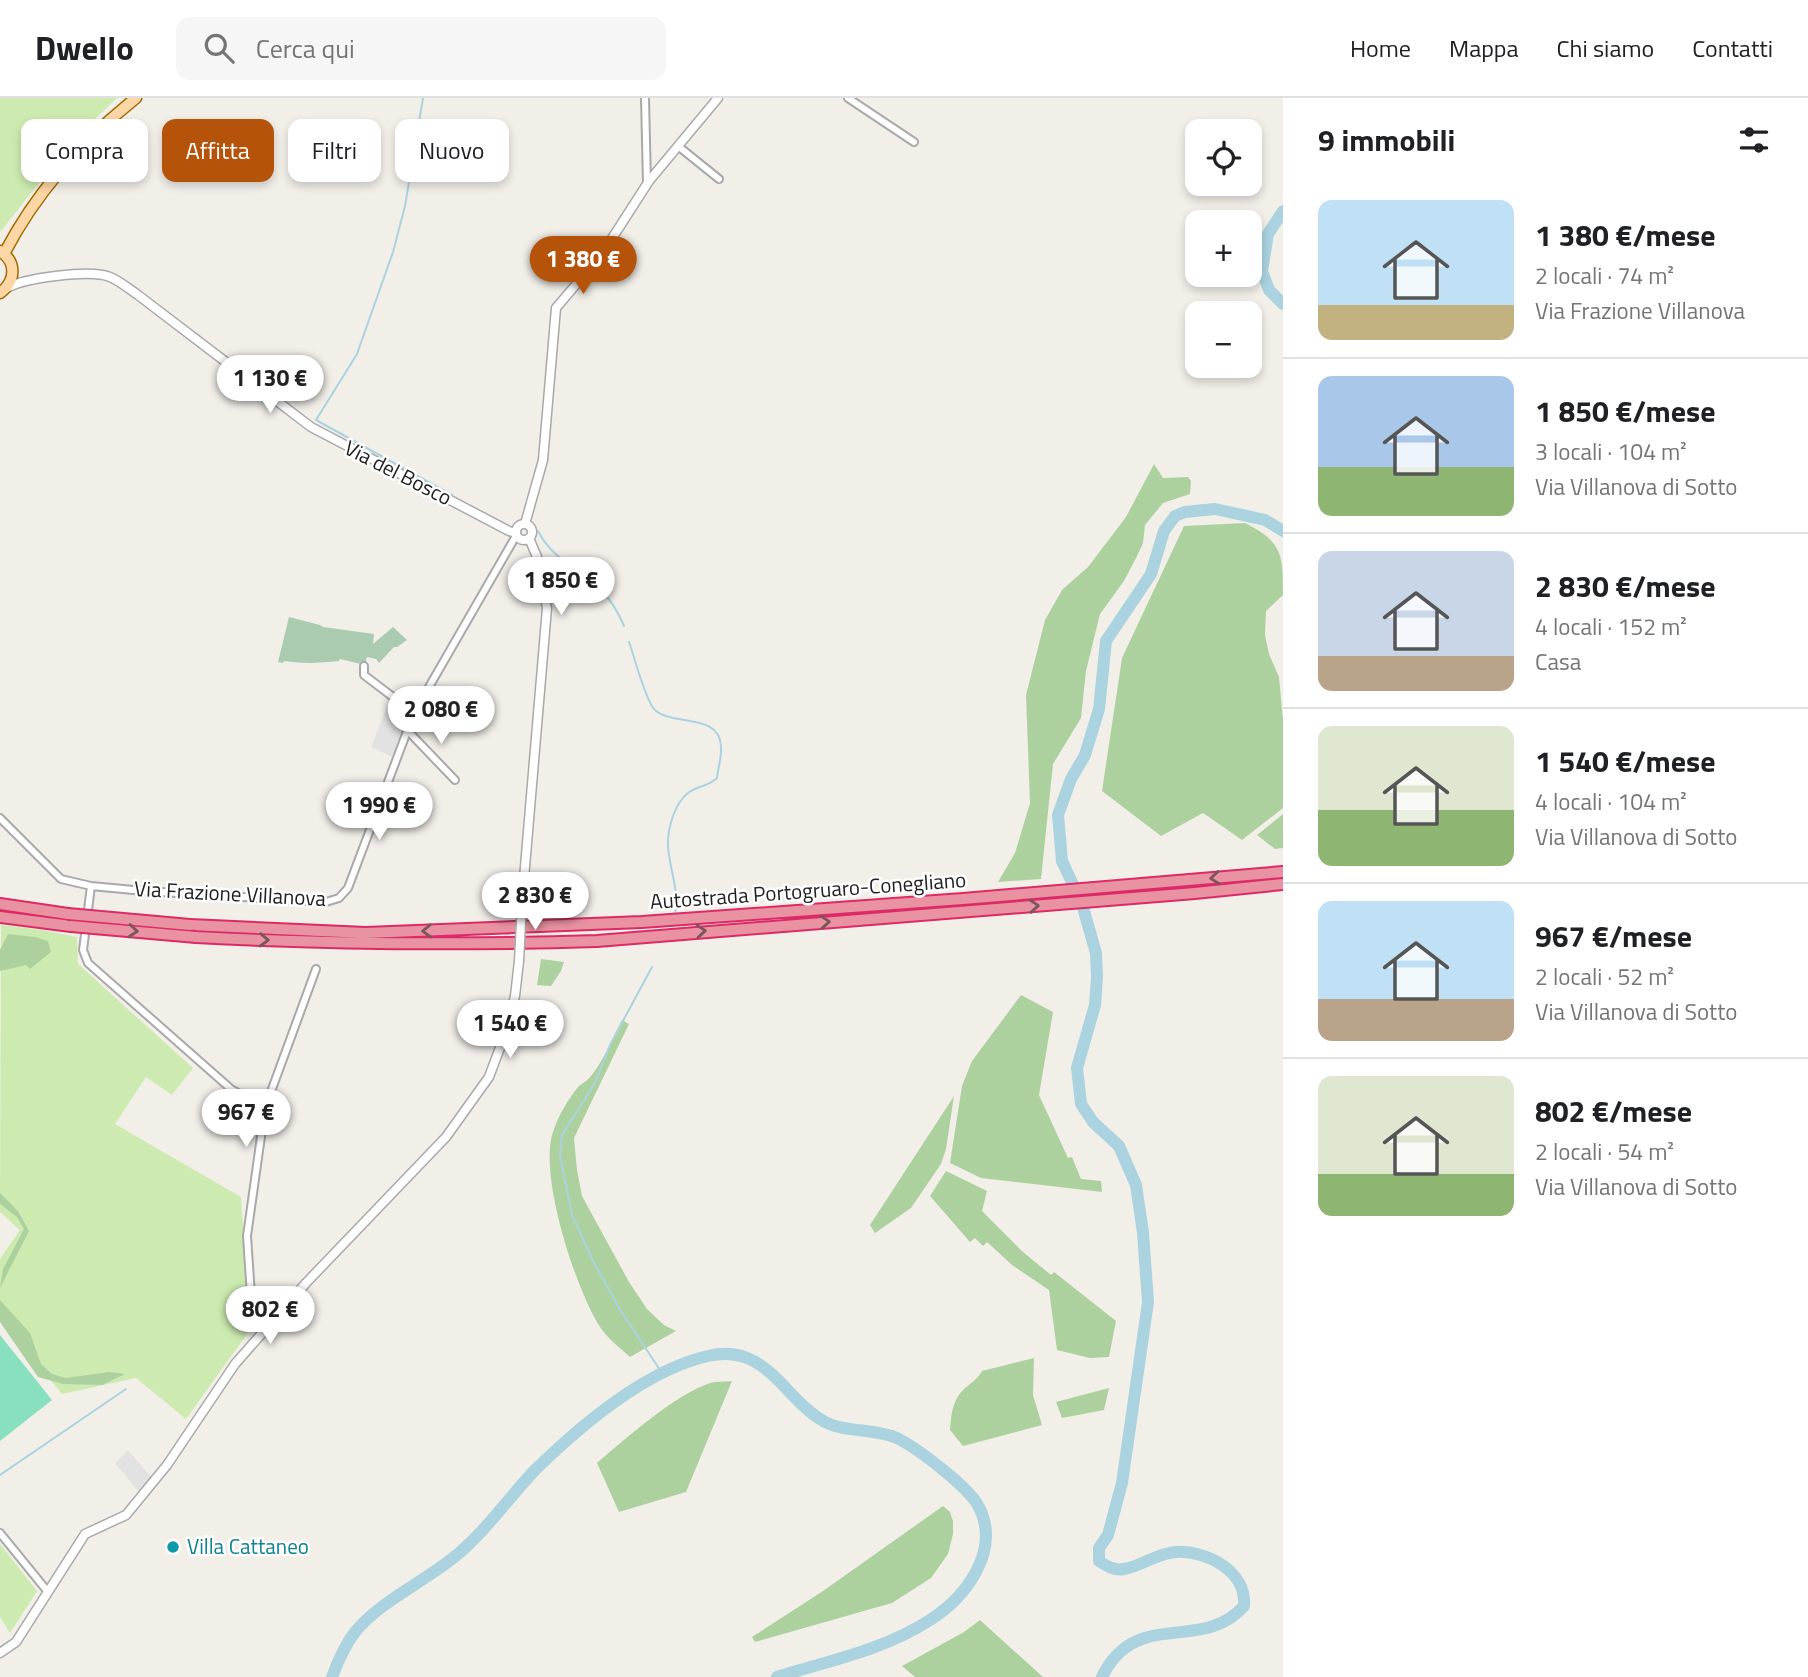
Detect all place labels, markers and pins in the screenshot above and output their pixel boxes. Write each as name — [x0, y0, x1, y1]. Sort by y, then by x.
pin: 1 380 € — [518, 236, 648, 296]
pin: 1 130 € — [205, 356, 335, 415]
pin: 1 850 € — [496, 558, 626, 617]
pin: 2 080 € — [376, 686, 506, 746]
pin: 1 990 € — [314, 782, 444, 842]
pin: 2 830 € — [470, 872, 600, 932]
pin: 1 540 € — [445, 1000, 575, 1060]
pin: 967 € — [197, 1090, 295, 1149]
pin: 802 € — [221, 1286, 319, 1346]
place label: Villa Cattaneo — [187, 1530, 309, 1562]
marker: Villa Cattaneo — [165, 1539, 181, 1555]

